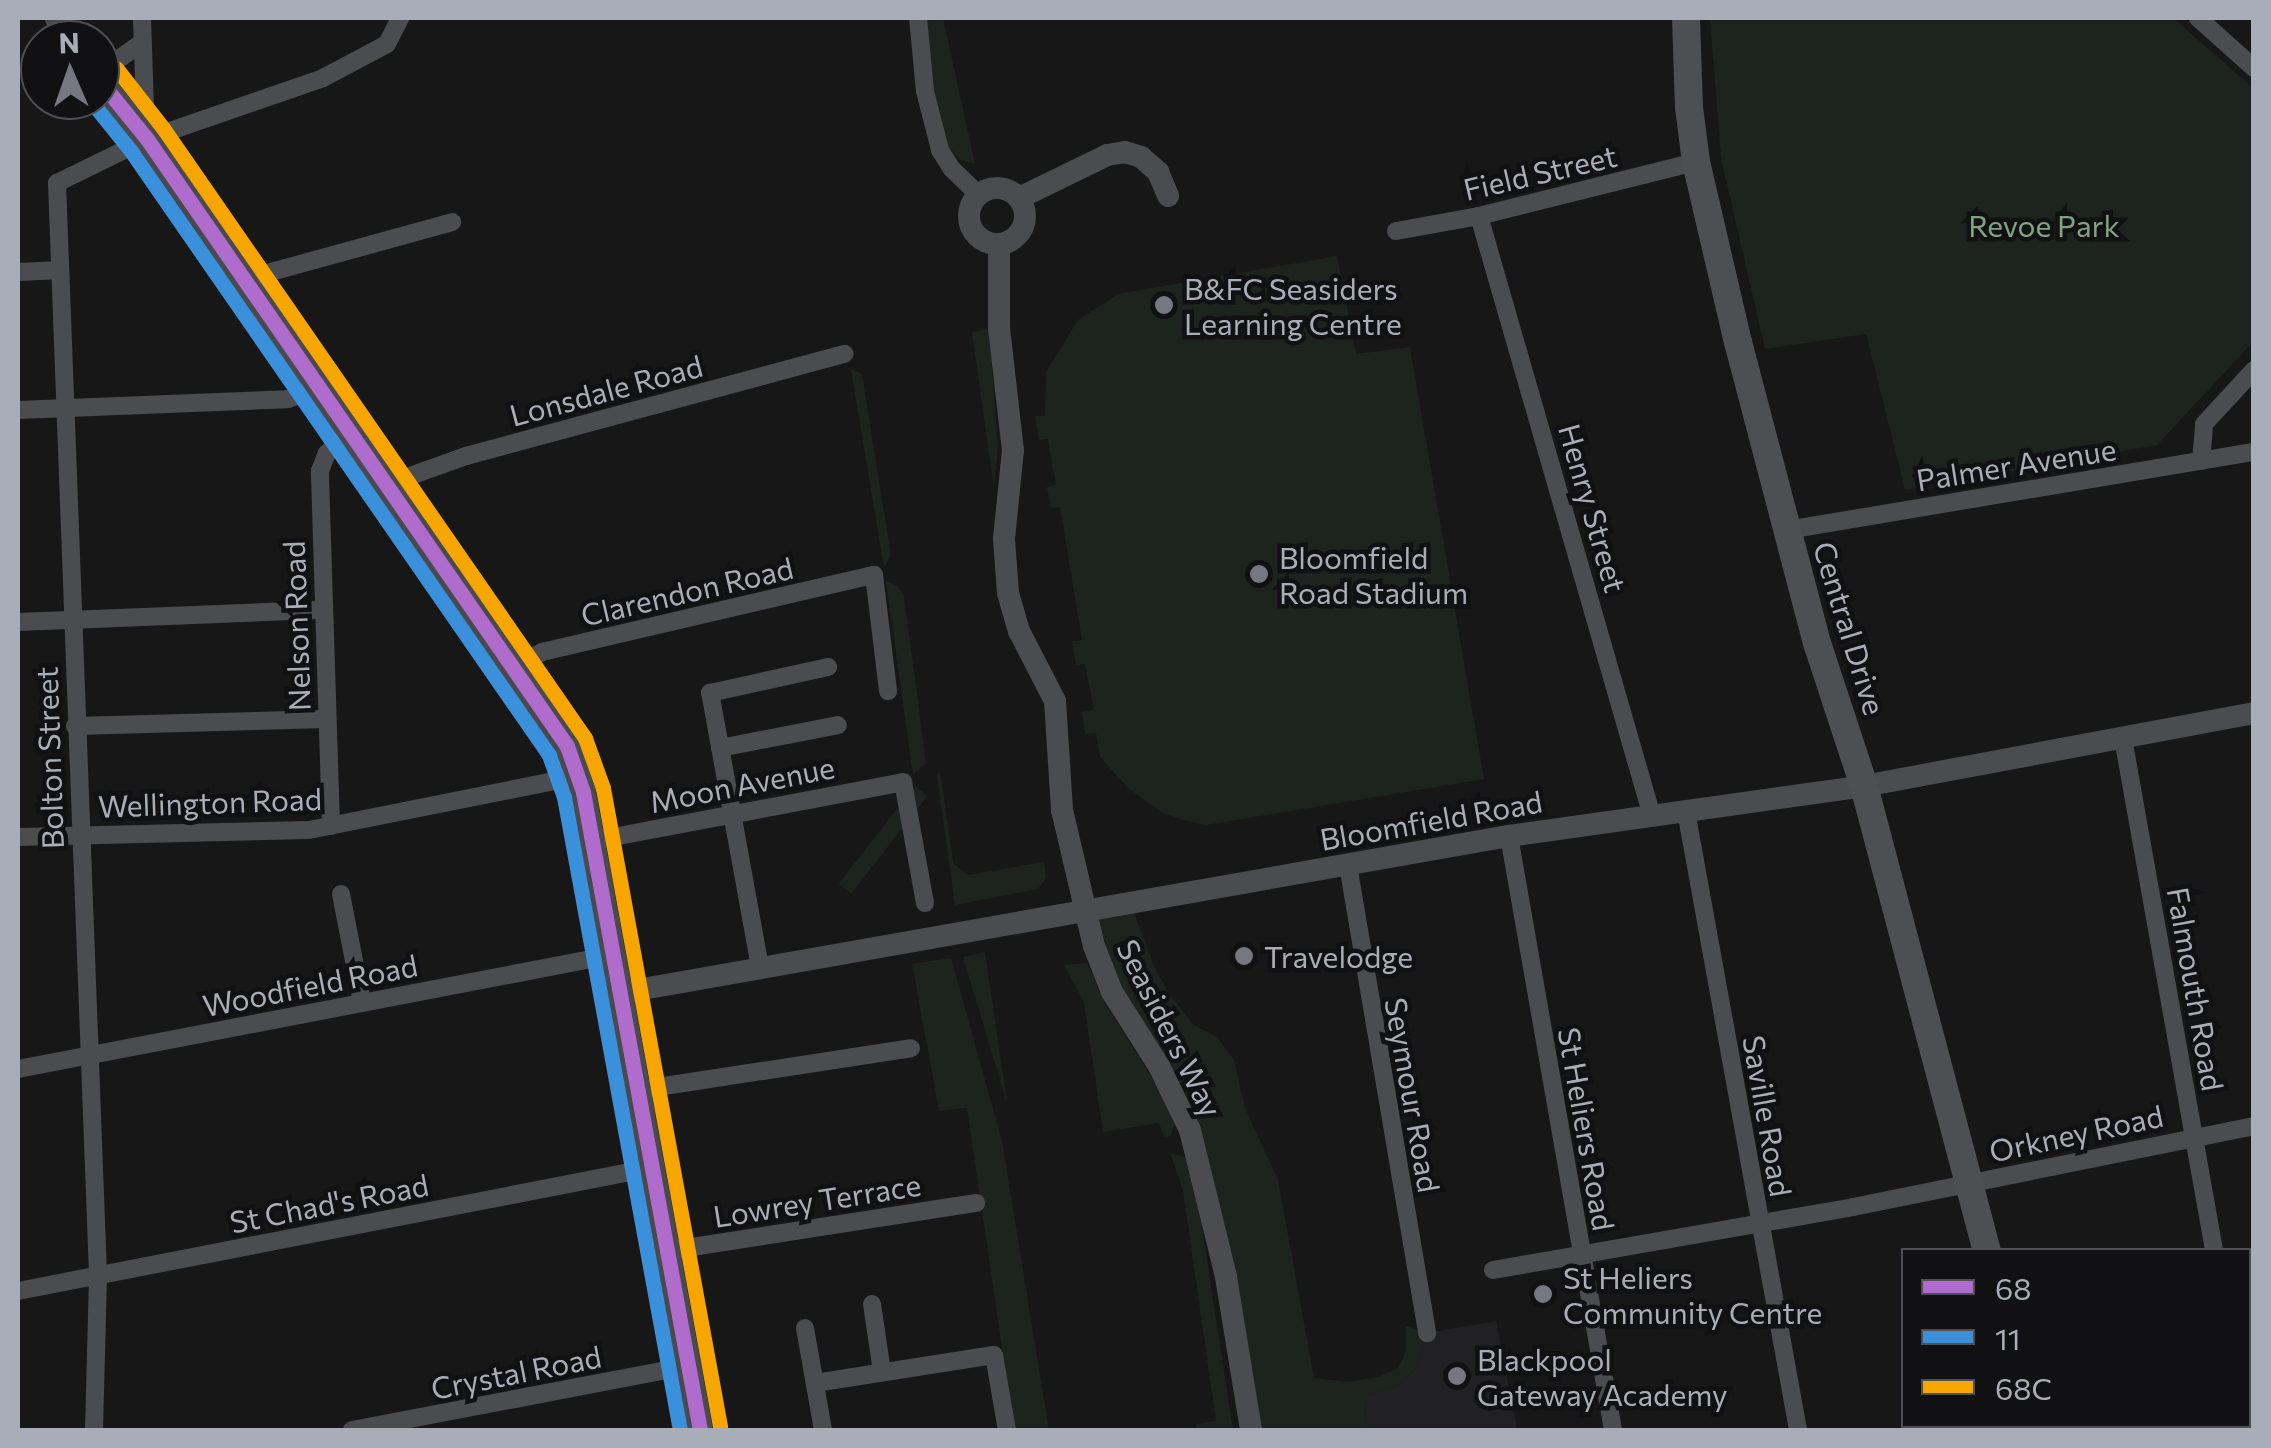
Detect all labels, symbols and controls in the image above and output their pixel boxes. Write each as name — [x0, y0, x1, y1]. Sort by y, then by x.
north arrow — [20, 20, 120, 120]
text: N — [58, 25, 80, 59]
street label: Field Street — [1460, 137, 1620, 207]
park label: Revoe Park — [1968, 207, 2120, 243]
place label: B&FC Seasiders Learning Centre — [1184, 270, 1402, 340]
marker: B&FC Seasiders Learning Centre — [1153, 294, 1175, 316]
street label: Lonsdale Road — [506, 347, 706, 433]
street label: Henry Street — [1552, 420, 1634, 596]
street label: Palmer Avenue — [1913, 430, 2119, 498]
street label: Central Drive — [1807, 537, 1893, 719]
place label: Bloomfield Road Stadium — [1279, 539, 1468, 610]
street label: Nelson Road — [275, 540, 317, 712]
street label: Clarendon Road — [577, 549, 797, 633]
marker: Bloomfield Road Stadium — [1248, 563, 1270, 585]
street label: Bolton Street — [28, 666, 70, 850]
street label: Moon Avenue — [647, 748, 837, 820]
street label: Wellington Road — [98, 780, 322, 824]
street label: Bloomfield Road — [1317, 783, 1545, 857]
street label: Falmouth Road — [2160, 884, 2232, 1094]
street label: Seasiders Way — [1110, 933, 1230, 1123]
place label: Travelodge — [1264, 938, 1413, 974]
marker: Travelodge — [1233, 945, 1255, 967]
street label: Woodfield Road — [200, 947, 420, 1023]
street label: Seymour Road — [1378, 995, 1448, 1195]
street label: St Heliers Road — [1551, 1025, 1623, 1233]
street label: Saville Road — [1736, 1033, 1800, 1199]
street label: Orkney Road — [1986, 1097, 2166, 1169]
street label: St Chad's Road — [227, 1166, 431, 1240]
street label: Lowrey Terrace — [711, 1166, 923, 1234]
legend — [1901, 1248, 2251, 1428]
place label: St Heliers Community Centre — [1563, 1259, 1822, 1330]
text: 68 — [1995, 1269, 2031, 1306]
marker: St Heliers Community Centre — [1532, 1283, 1554, 1305]
text: 11 — [1995, 1319, 2021, 1356]
street label: Crystal Road — [428, 1338, 604, 1406]
place label: Blackpool Gateway Academy — [1477, 1341, 1728, 1412]
marker: Blackpool Gateway Academy — [1446, 1365, 1468, 1387]
text: 68C — [1995, 1369, 2052, 1406]

